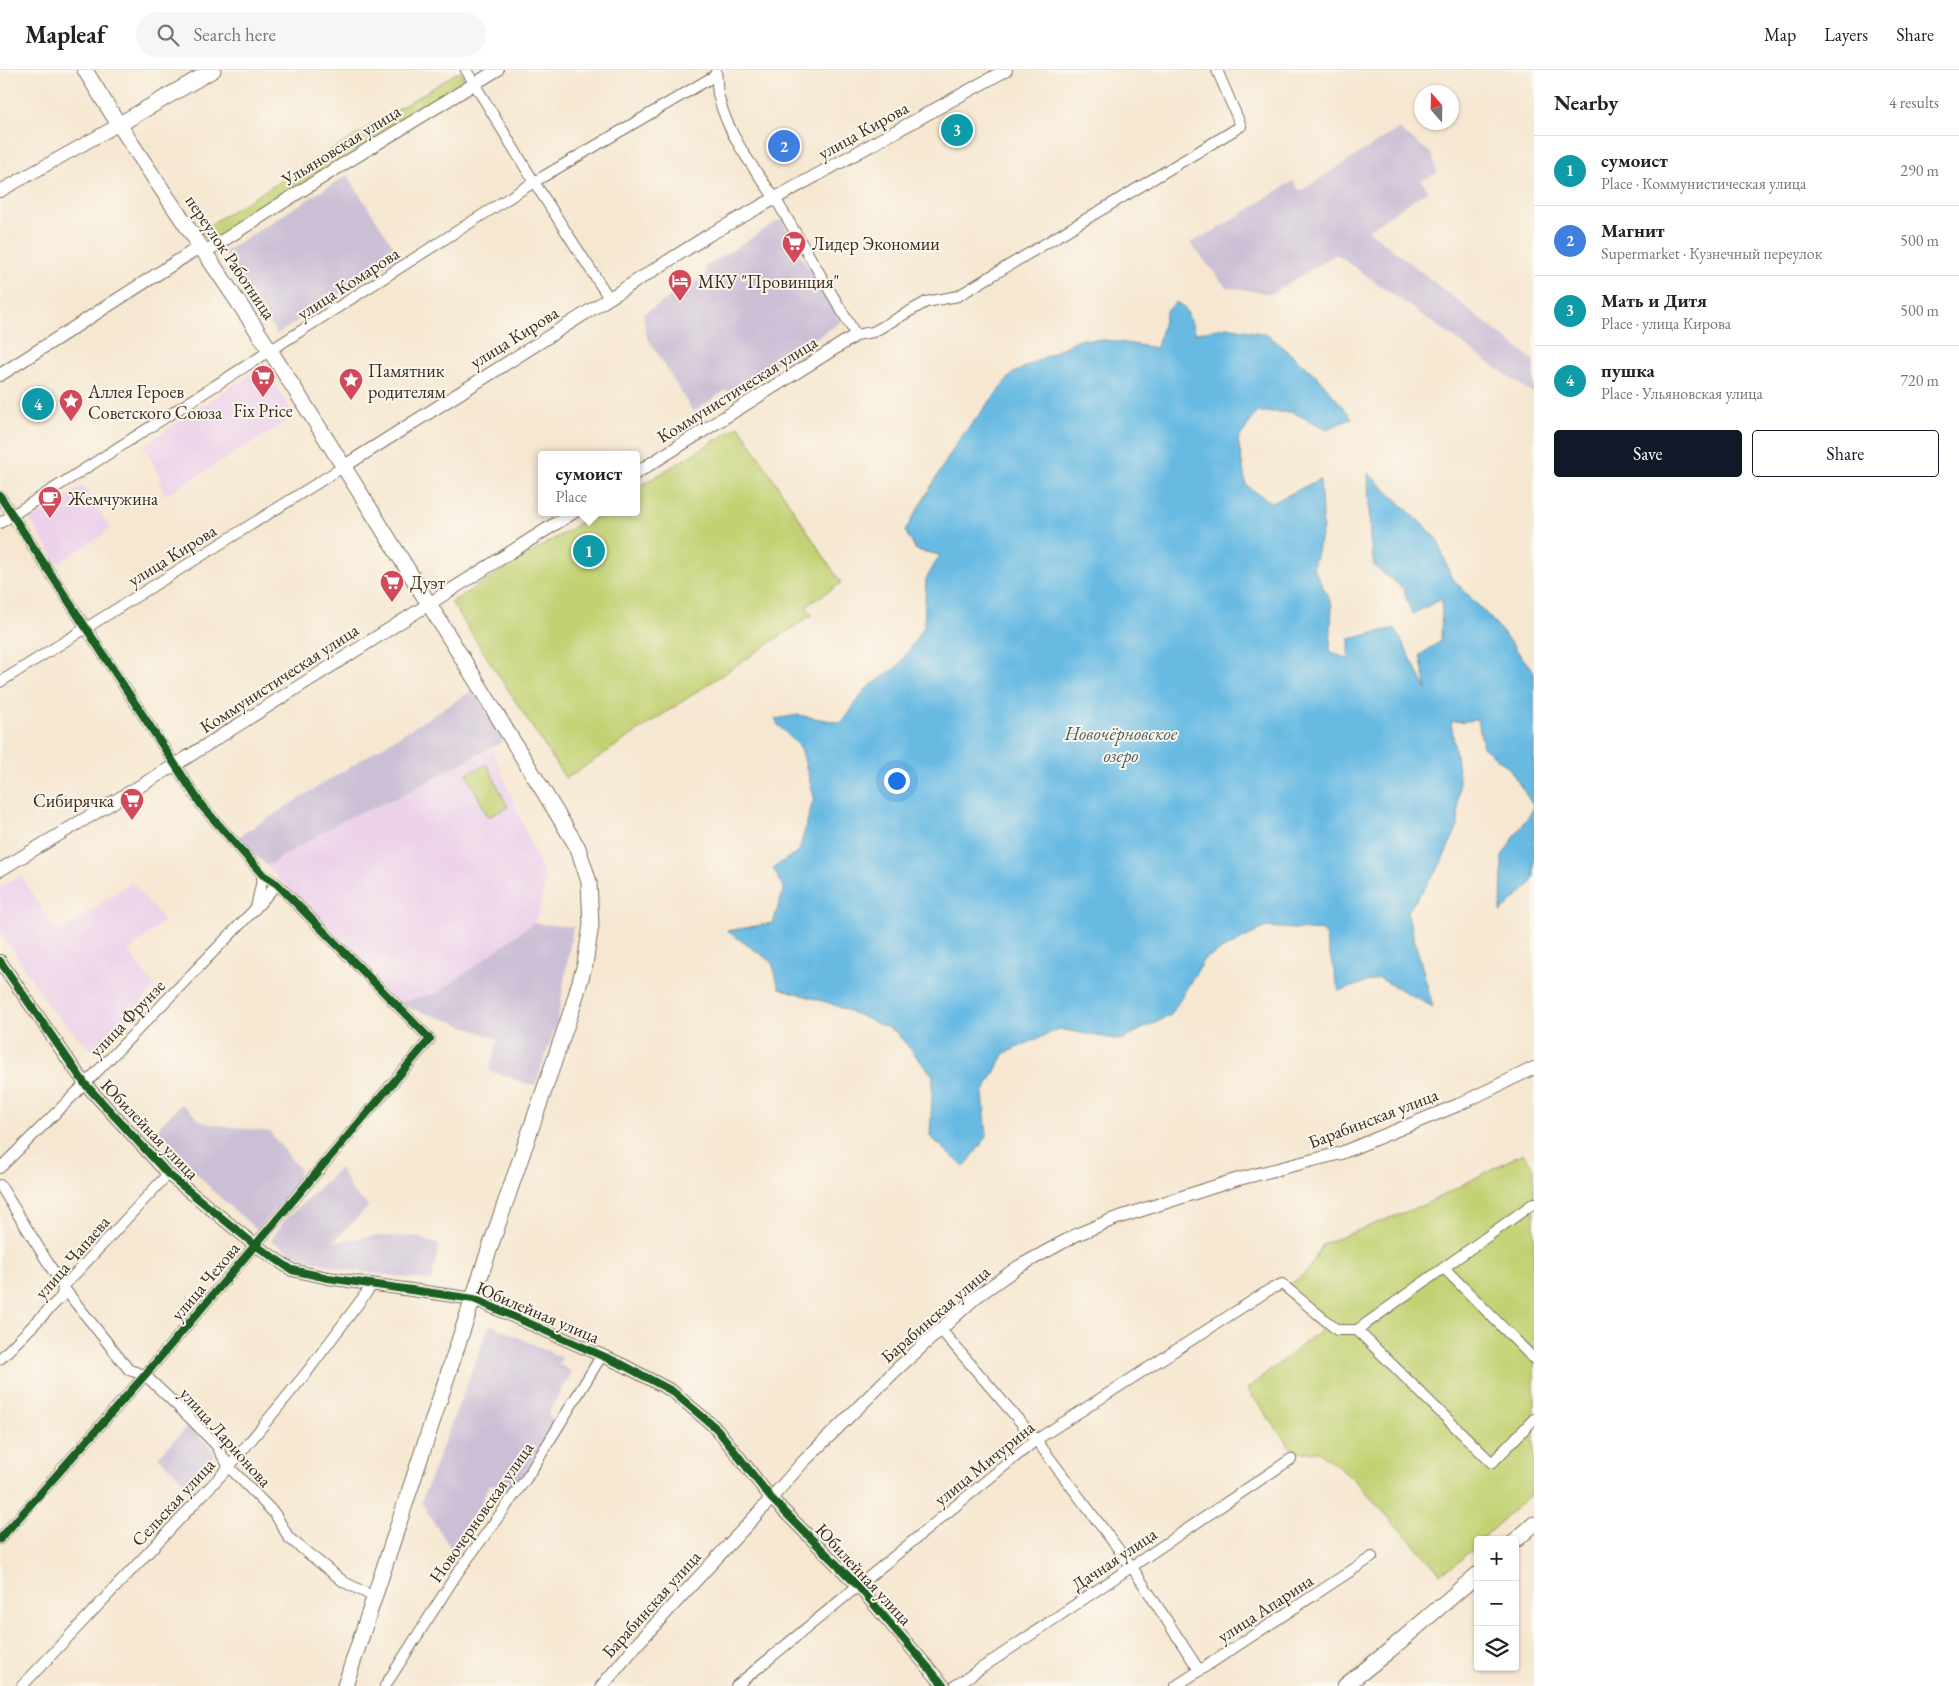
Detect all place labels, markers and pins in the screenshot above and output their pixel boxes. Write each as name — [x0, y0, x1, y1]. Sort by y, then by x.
pin: 3 — [941, 111, 973, 149]
pin: 2 — [768, 127, 800, 165]
supermarket icon: Лидер Экономии — [781, 230, 807, 264]
place label: Лидер Экономии — [812, 232, 940, 255]
hotel icon: МКУ "Провинция" — [667, 268, 693, 302]
place label: МКУ "Провинция" — [698, 270, 840, 293]
place label: Памятник родителям — [368, 359, 447, 403]
supermarket icon: Fix Price — [250, 364, 276, 398]
place icon: Памятник родителям — [338, 367, 364, 401]
place label: Аллея Героев Советского Союза — [87, 380, 223, 424]
pin: 4 — [22, 385, 54, 423]
place icon: Аллея Героев Советского Союза — [58, 388, 84, 422]
place label: Fix Price — [233, 399, 293, 422]
cafe icon: Жемчужина — [37, 485, 63, 519]
place label: Жемчужина — [67, 487, 159, 510]
pin: 1 — [573, 532, 605, 570]
supermarket icon: Дуэт — [379, 569, 405, 603]
place label: Дуэт — [410, 571, 446, 594]
supermarket icon: Сибирячка — [119, 787, 145, 821]
place label: Сибирячка — [33, 789, 115, 812]

